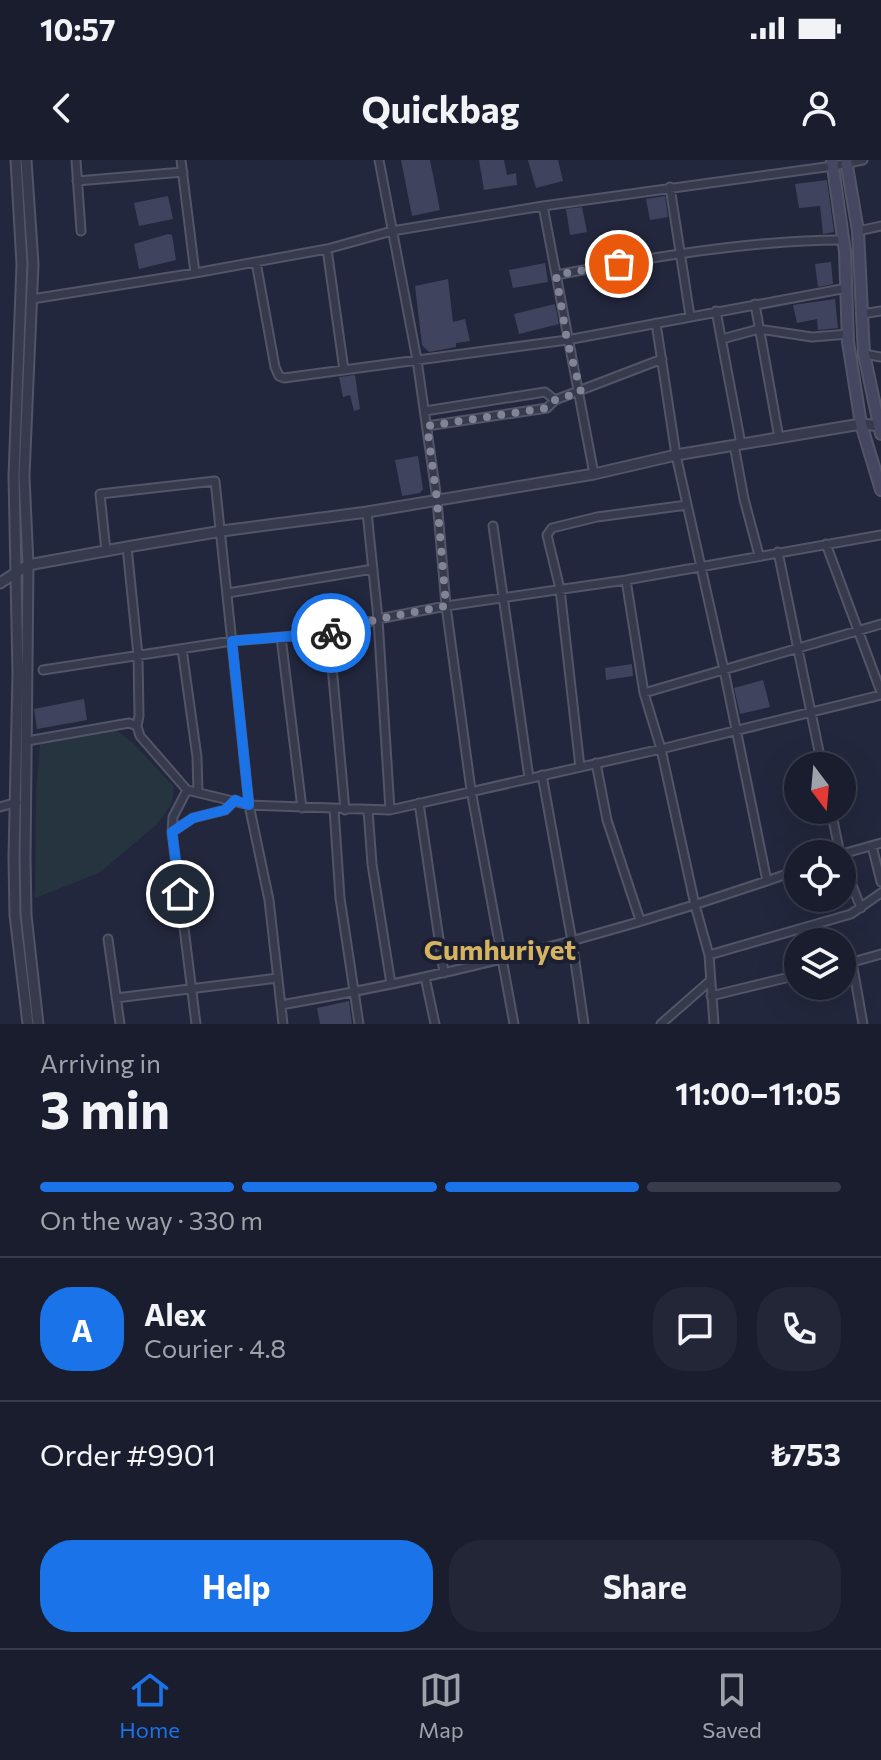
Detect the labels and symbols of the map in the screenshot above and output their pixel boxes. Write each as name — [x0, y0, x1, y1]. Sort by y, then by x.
pin — [585, 230, 653, 298]
courier — [291, 593, 371, 673]
north arrow — [784, 752, 856, 824]
pin — [146, 860, 214, 928]
district label: Cumhuriyet — [424, 932, 576, 966]

